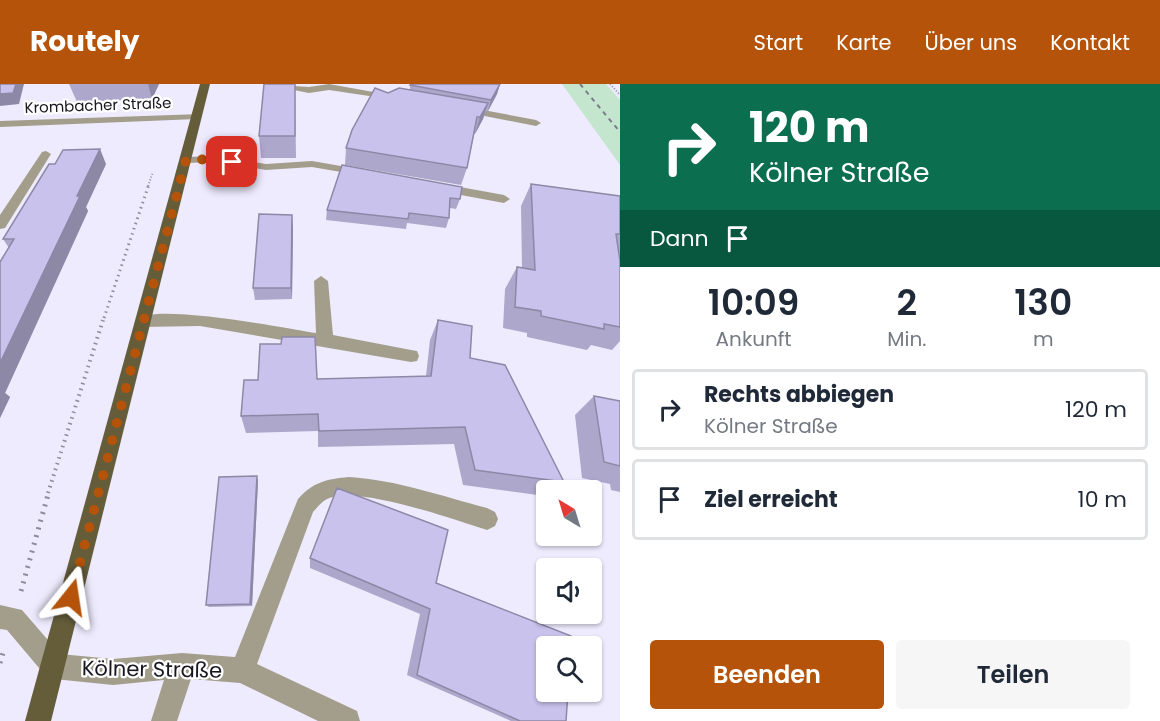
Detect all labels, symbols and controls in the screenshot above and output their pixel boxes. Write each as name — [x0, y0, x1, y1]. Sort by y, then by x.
text: Routely — [30, 22, 140, 61]
text: Start — [754, 28, 803, 57]
text: Karte — [836, 28, 892, 57]
text: Über uns — [925, 28, 1017, 57]
text: Kontakt — [1050, 28, 1130, 57]
street label: Krombacher Straße — [24, 92, 172, 118]
text: 120 m — [749, 98, 870, 157]
icon: right — [650, 108, 728, 186]
pin — [206, 136, 257, 187]
icon: arrive — [215, 145, 248, 178]
text: Kölner Straße — [749, 154, 930, 191]
icon: arrive — [721, 222, 754, 255]
text: Dann — [650, 223, 709, 254]
text: 10:09 — [708, 277, 799, 328]
text: 2 — [897, 277, 917, 328]
text: 130 — [1014, 277, 1072, 328]
text: Ankunft — [716, 325, 792, 353]
text: Min. — [887, 325, 926, 353]
text: m — [1033, 325, 1054, 353]
text: Rechts abbiegen — [704, 379, 894, 410]
icon: right — [653, 393, 686, 426]
text: 120 m — [1065, 394, 1127, 425]
text: Kölner Straße — [704, 412, 838, 440]
north arrow — [536, 480, 602, 546]
map controls — [536, 480, 602, 702]
icon: arrive — [653, 483, 686, 516]
text: Ziel erreicht — [704, 484, 838, 515]
text: 10 m — [1078, 484, 1127, 515]
button: sound — [536, 558, 602, 624]
position arrow — [39, 565, 103, 629]
button: search — [536, 636, 602, 702]
button: Beenden — [650, 640, 884, 709]
button: Teilen — [896, 640, 1130, 709]
street label: Kölner Straße — [82, 653, 222, 685]

